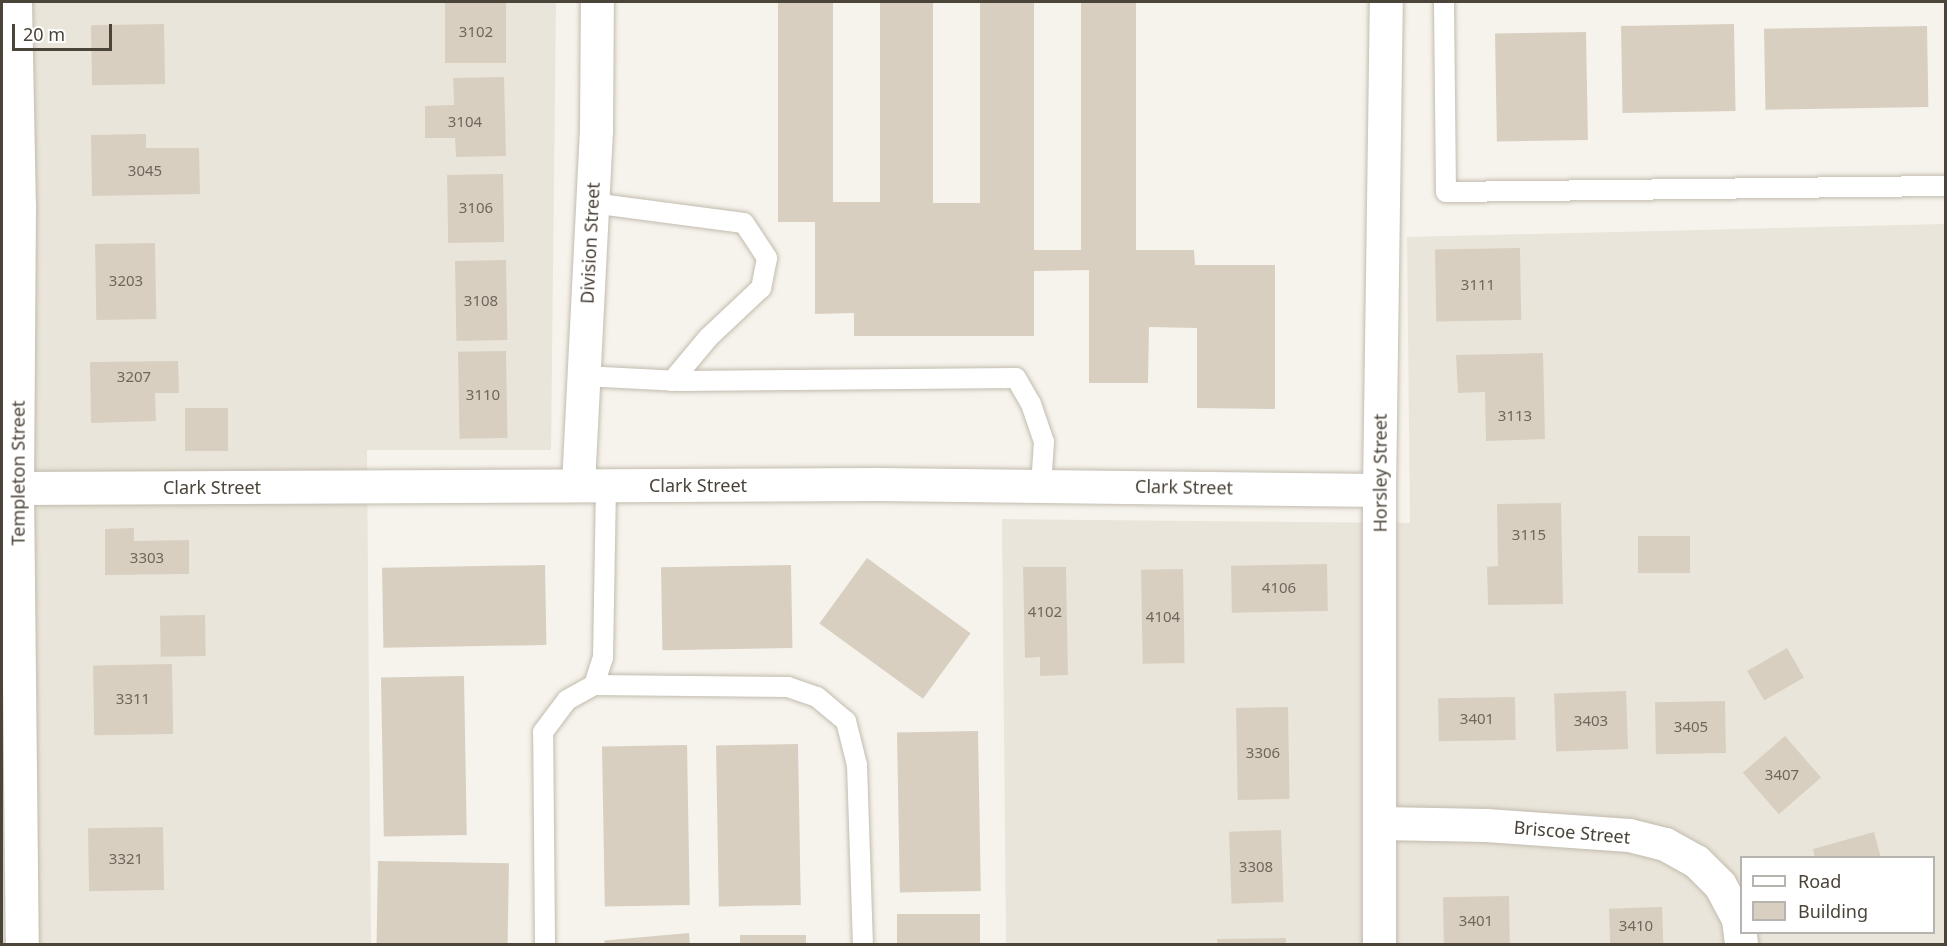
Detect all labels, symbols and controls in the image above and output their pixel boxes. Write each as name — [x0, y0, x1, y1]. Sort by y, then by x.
scale bar — [15, 12, 116, 50]
text: 20 m — [23, 22, 65, 46]
house number: 3102 — [459, 23, 493, 41]
house number: 3104 — [448, 113, 482, 131]
house number: 3045 — [128, 162, 162, 180]
street label: Division Street — [576, 182, 604, 304]
house number: 3106 — [459, 199, 493, 217]
house number: 3203 — [109, 272, 143, 290]
house number: 3111 — [1461, 276, 1495, 294]
house number: 3108 — [464, 292, 498, 310]
house number: 3207 — [117, 368, 151, 386]
house number: 3110 — [466, 386, 500, 404]
street label: Templeton Street — [7, 400, 29, 546]
house number: 3113 — [1498, 407, 1532, 425]
street label: Horsley Street — [1369, 414, 1391, 532]
street label: Clark Street — [649, 474, 747, 496]
street label: Clark Street — [1135, 475, 1233, 499]
street label: Clark Street — [163, 476, 261, 498]
house number: 3115 — [1512, 526, 1546, 544]
house number: 3303 — [130, 549, 164, 567]
house number: 4106 — [1262, 579, 1296, 597]
house number: 4102 — [1028, 603, 1062, 621]
house number: 4104 — [1146, 608, 1180, 626]
house number: 3311 — [116, 690, 150, 708]
house number: 3401 — [1460, 710, 1494, 728]
house number: 3403 — [1574, 712, 1608, 730]
house number: 3405 — [1674, 718, 1708, 736]
house number: 3306 — [1246, 744, 1280, 762]
house number: 3407 — [1765, 766, 1799, 784]
street label: Briscoe Street — [1513, 816, 1631, 848]
house number: 3321 — [109, 850, 143, 868]
legend — [1740, 856, 1935, 934]
house number: 3308 — [1239, 858, 1273, 876]
text: Road — [1798, 869, 1841, 893]
text: Building — [1798, 899, 1868, 923]
house number: 3401 — [1459, 912, 1493, 930]
house number: 3410 — [1619, 917, 1653, 935]

